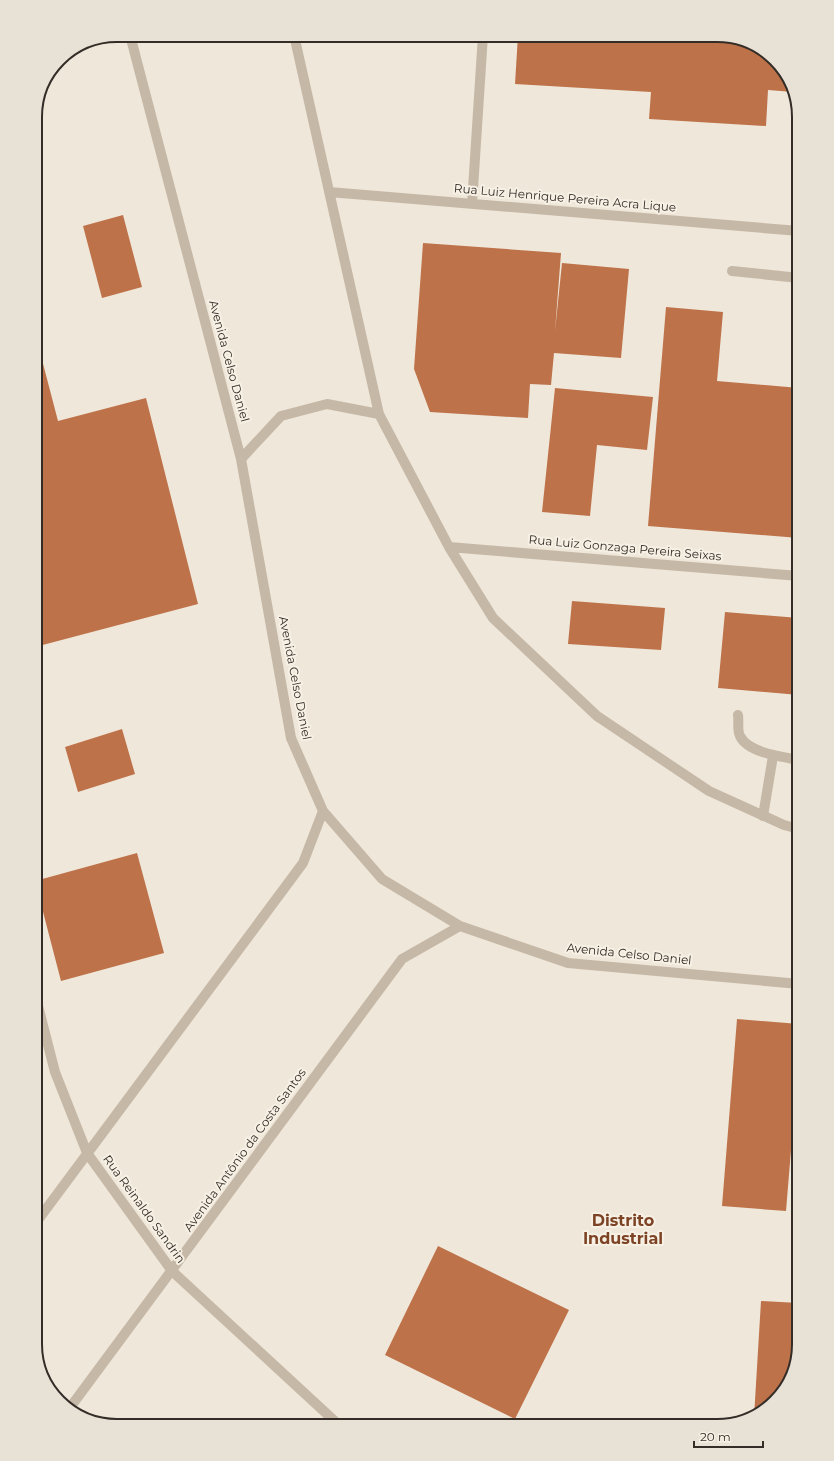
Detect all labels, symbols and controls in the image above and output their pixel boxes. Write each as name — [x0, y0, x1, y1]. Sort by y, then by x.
street label: Rua Luiz Henrique Pereira Acra Lique — [453, 180, 677, 215]
street label: Avenida Celso Daniel — [206, 298, 253, 423]
street label: Rua Luiz Gonzaga Pereira Seixas — [528, 532, 722, 563]
street label: Avenida Celso Daniel — [276, 615, 315, 741]
street label: Avenida Celso Daniel — [566, 939, 692, 968]
street label: Avenida Antônio da Costa Santos — [180, 1065, 309, 1234]
street label: Rua Reinaldo Sandrin — [100, 1152, 189, 1266]
district label: Distrito Industrial — [583, 1211, 663, 1248]
scale bar — [694, 1423, 763, 1449]
text: 20 m — [700, 1429, 731, 1444]

